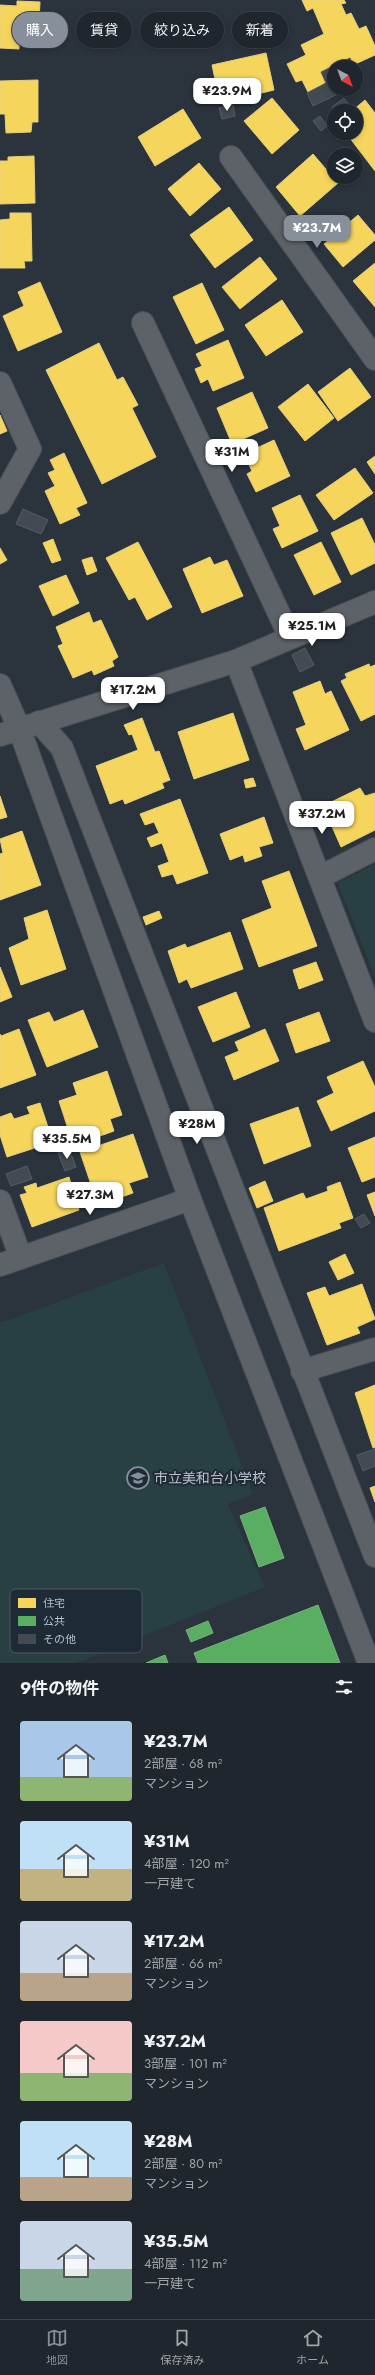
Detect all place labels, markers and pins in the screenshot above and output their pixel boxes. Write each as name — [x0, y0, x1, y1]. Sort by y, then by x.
pin: ¥23.9M — [194, 78, 260, 112]
pin: ¥23.7M — [284, 215, 350, 249]
pin: ¥31M — [208, 439, 256, 473]
pin: ¥25.1M — [279, 613, 345, 647]
pin: ¥17.2M — [100, 677, 166, 711]
pin: ¥37.2M — [289, 801, 355, 835]
pin: ¥28M — [173, 1111, 221, 1145]
pin: ¥35.5M — [34, 1126, 100, 1160]
pin: ¥27.3M — [57, 1182, 123, 1216]
school or university icon: 市立美和台小学校 — [125, 1465, 151, 1491]
place label: 市立美和台小学校 — [154, 1468, 266, 1488]

